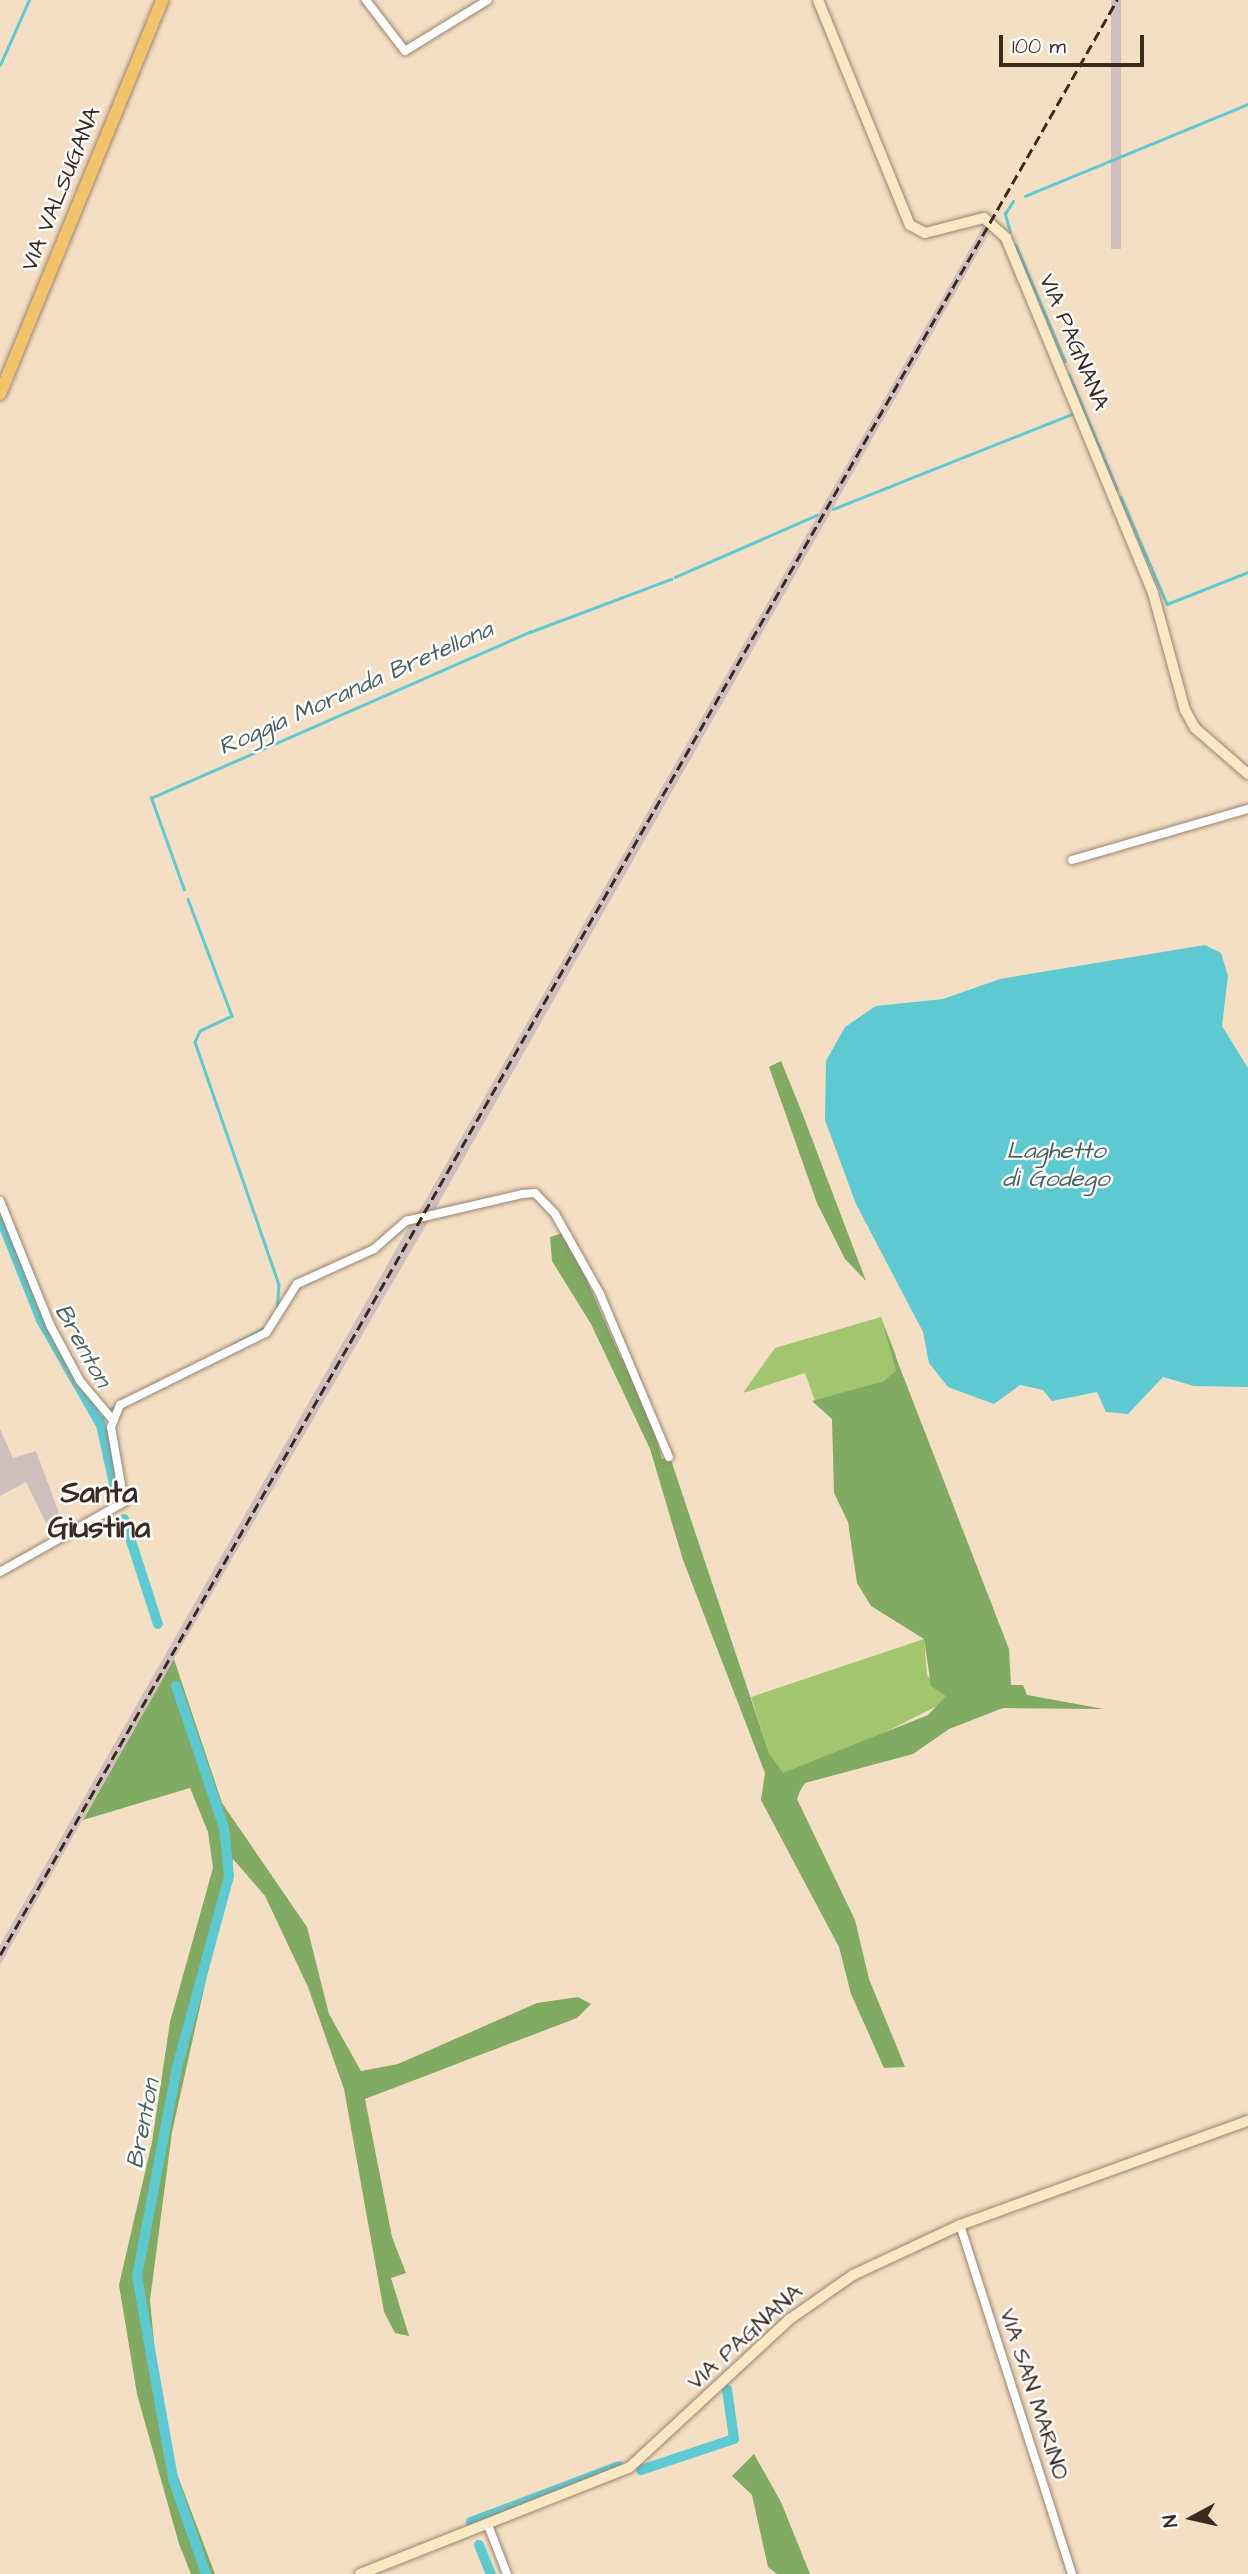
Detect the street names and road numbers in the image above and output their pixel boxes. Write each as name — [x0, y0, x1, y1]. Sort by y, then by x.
street label: VIA VALSUGANA — [16, 103, 106, 275]
street label: VIA PAGNANA — [1033, 270, 1115, 414]
street label: VIA PAGNANA — [682, 2278, 808, 2396]
street label: VIA SAN MARINO — [993, 2305, 1075, 2483]

